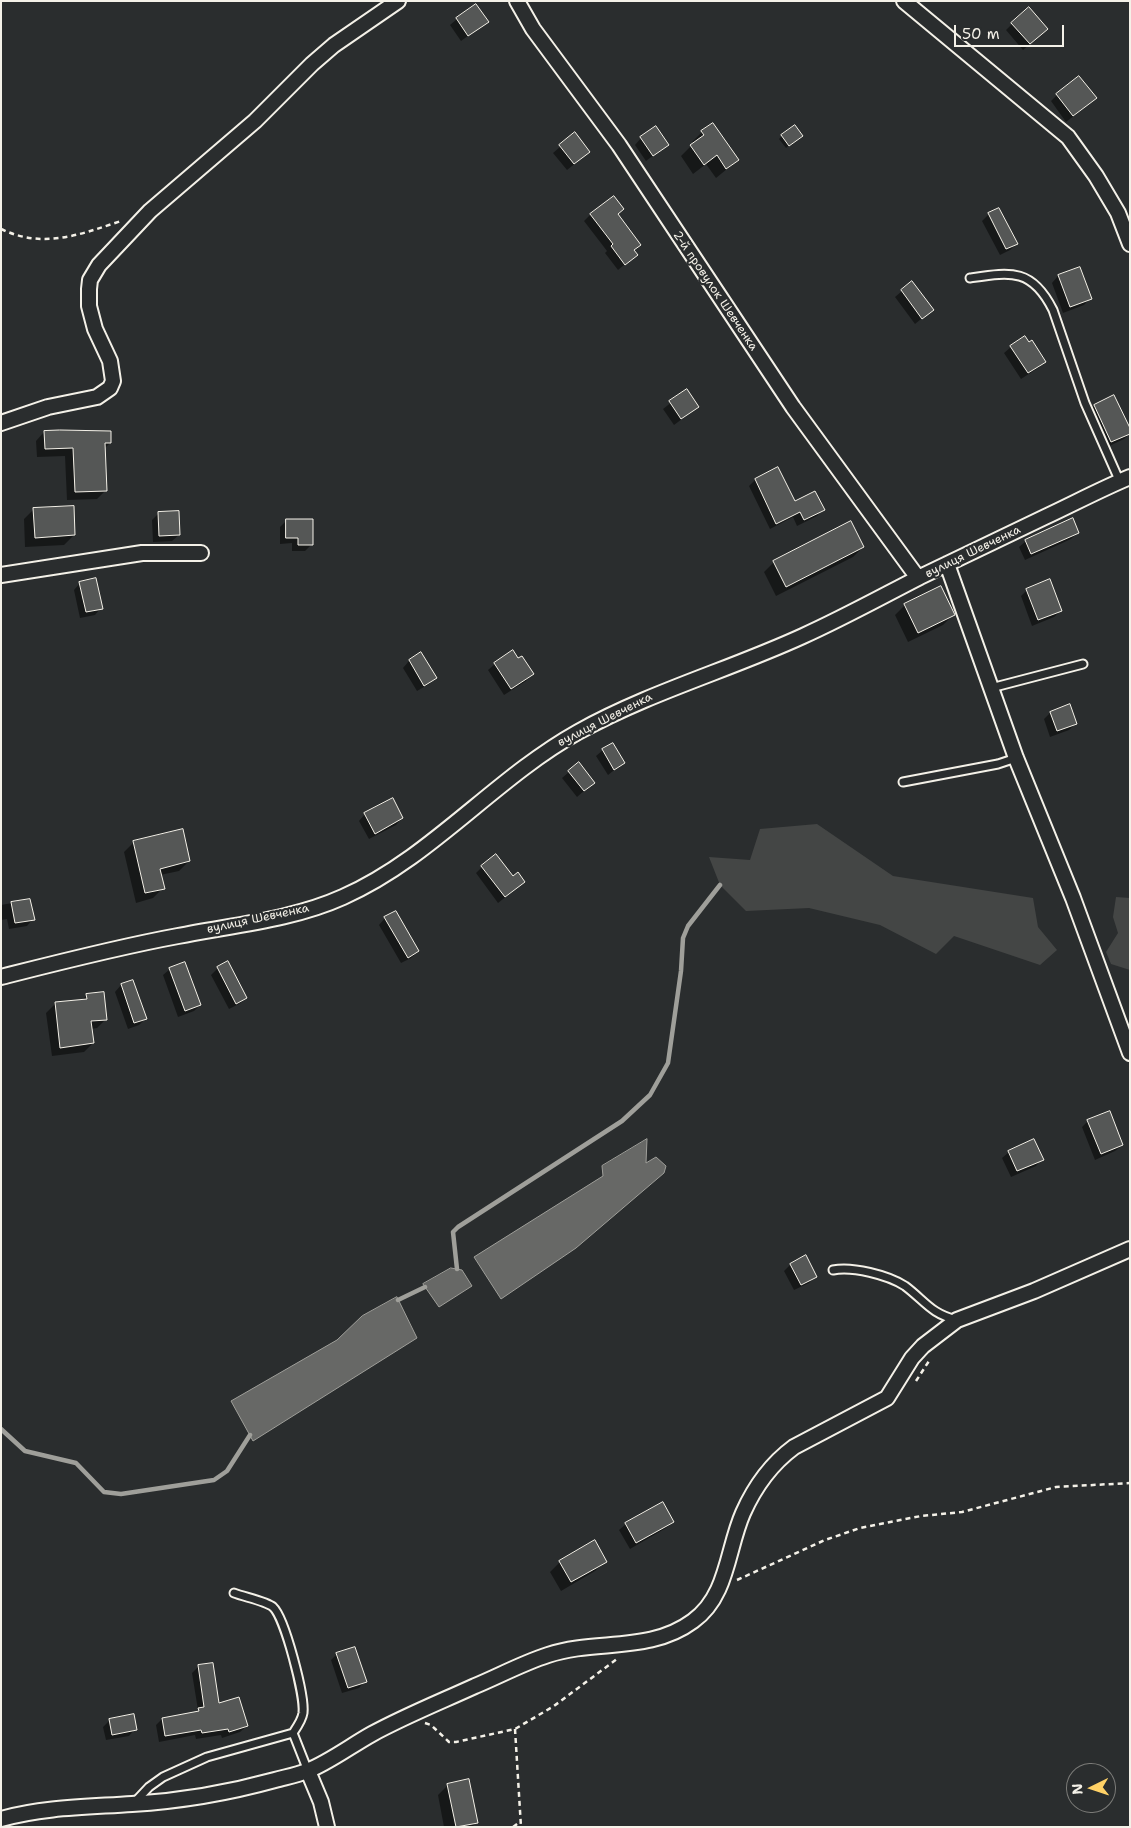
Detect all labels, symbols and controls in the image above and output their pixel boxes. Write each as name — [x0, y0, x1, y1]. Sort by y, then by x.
scale bar — [956, 15, 1066, 47]
text: 50 m — [962, 24, 1000, 44]
street label: 2-й провулок Шевченка — [670, 228, 760, 354]
street label: вулиця Шевченка — [923, 523, 1023, 581]
street label: вулиця Шевченка — [555, 690, 655, 750]
street label: вулиця Шевченка — [206, 901, 310, 937]
north arrow — [1066, 1763, 1116, 1813]
text: N — [1068, 1783, 1086, 1795]

